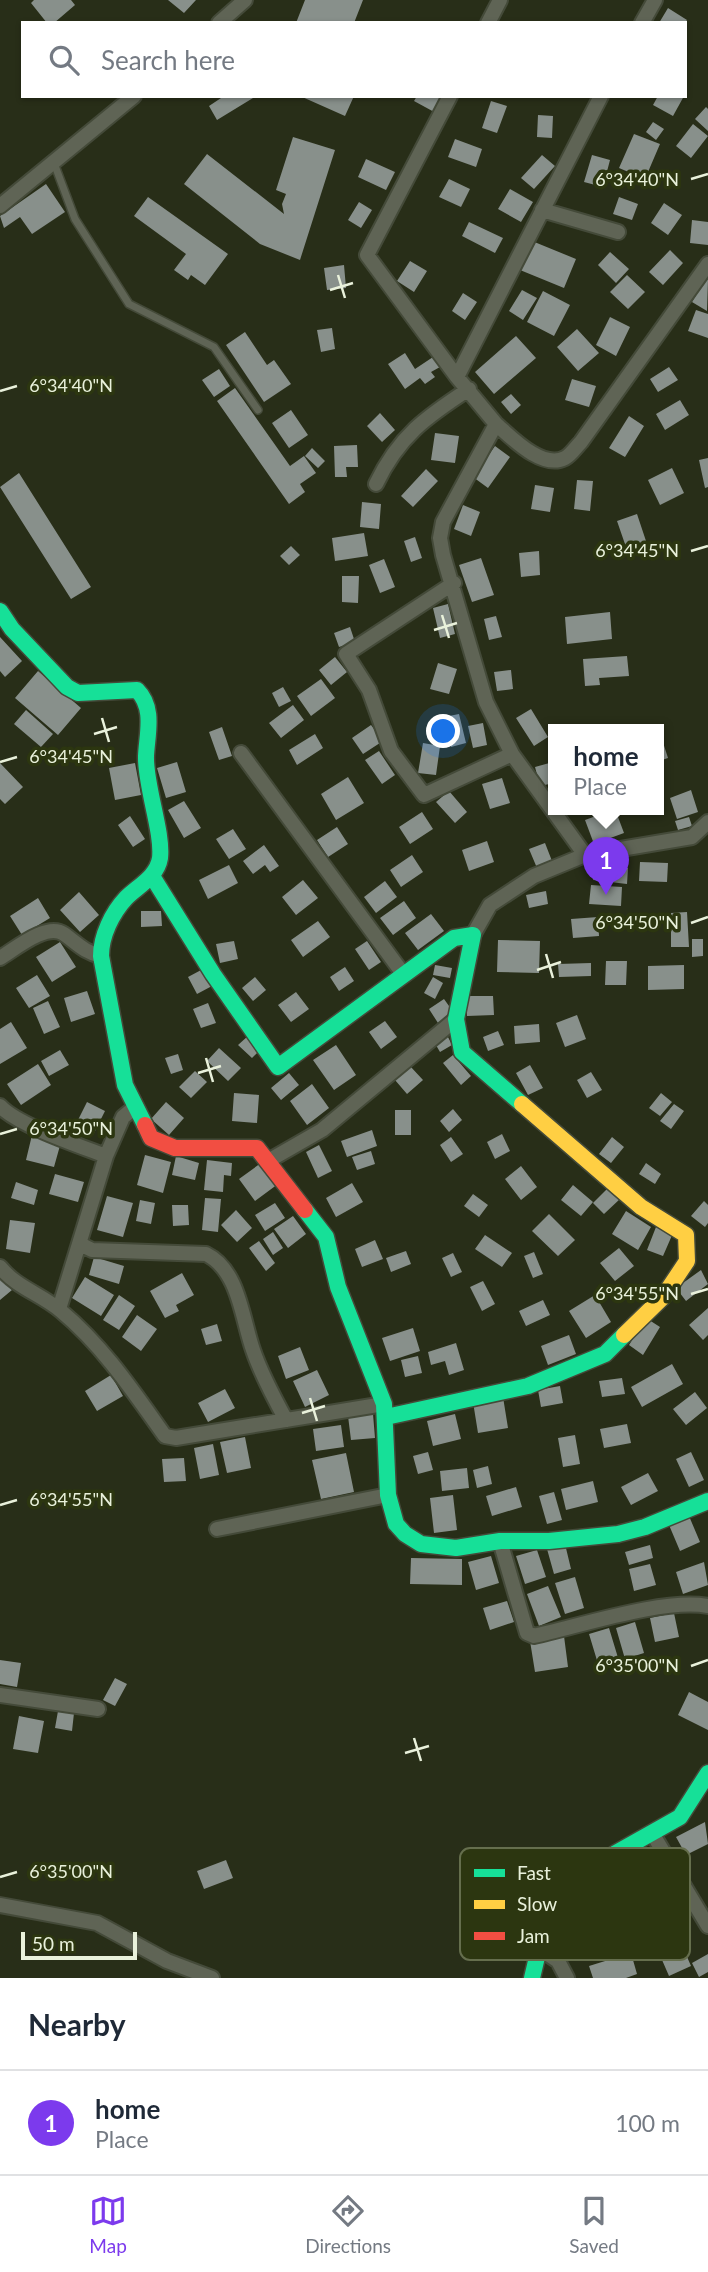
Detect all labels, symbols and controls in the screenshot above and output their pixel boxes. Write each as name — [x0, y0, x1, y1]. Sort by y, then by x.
search box — [21, 21, 687, 98]
icon: search — [45, 41, 83, 79]
text: Search here — [101, 44, 235, 76]
text: 6°34'40"N — [595, 168, 679, 190]
text: 6°34'40"N — [29, 374, 113, 396]
text: 6°34'45"N — [595, 539, 679, 561]
your location — [426, 714, 460, 748]
popup — [548, 724, 664, 815]
text: home — [573, 740, 639, 772]
text: 6°34'45"N — [29, 745, 113, 767]
text: Place — [573, 772, 627, 800]
pin: 1 — [583, 837, 629, 895]
text: 6°34'50"N — [595, 911, 679, 933]
text: 6°34'50"N — [29, 1117, 113, 1139]
text: 6°34'55"N — [595, 1282, 679, 1304]
text: 6°34'55"N — [29, 1488, 113, 1510]
text: 6°35'00"N — [595, 1654, 679, 1676]
legend — [460, 1848, 690, 1960]
text: 6°35'00"N — [29, 1860, 113, 1882]
text: Fast — [517, 1861, 551, 1884]
text: Slow — [517, 1892, 557, 1915]
text: Jam — [517, 1924, 550, 1947]
scale bar — [21, 1929, 136, 1961]
text: 50 m — [32, 1932, 75, 1955]
text: Nearby — [28, 2006, 126, 2042]
text: home — [95, 2093, 160, 2125]
text: 1 — [44, 2109, 58, 2137]
text: 100 m — [615, 2109, 680, 2137]
text: Place — [95, 2125, 149, 2153]
tab: Map — [89, 2192, 127, 2257]
tab: Directions — [305, 2192, 391, 2257]
tab: Saved — [569, 2192, 619, 2257]

